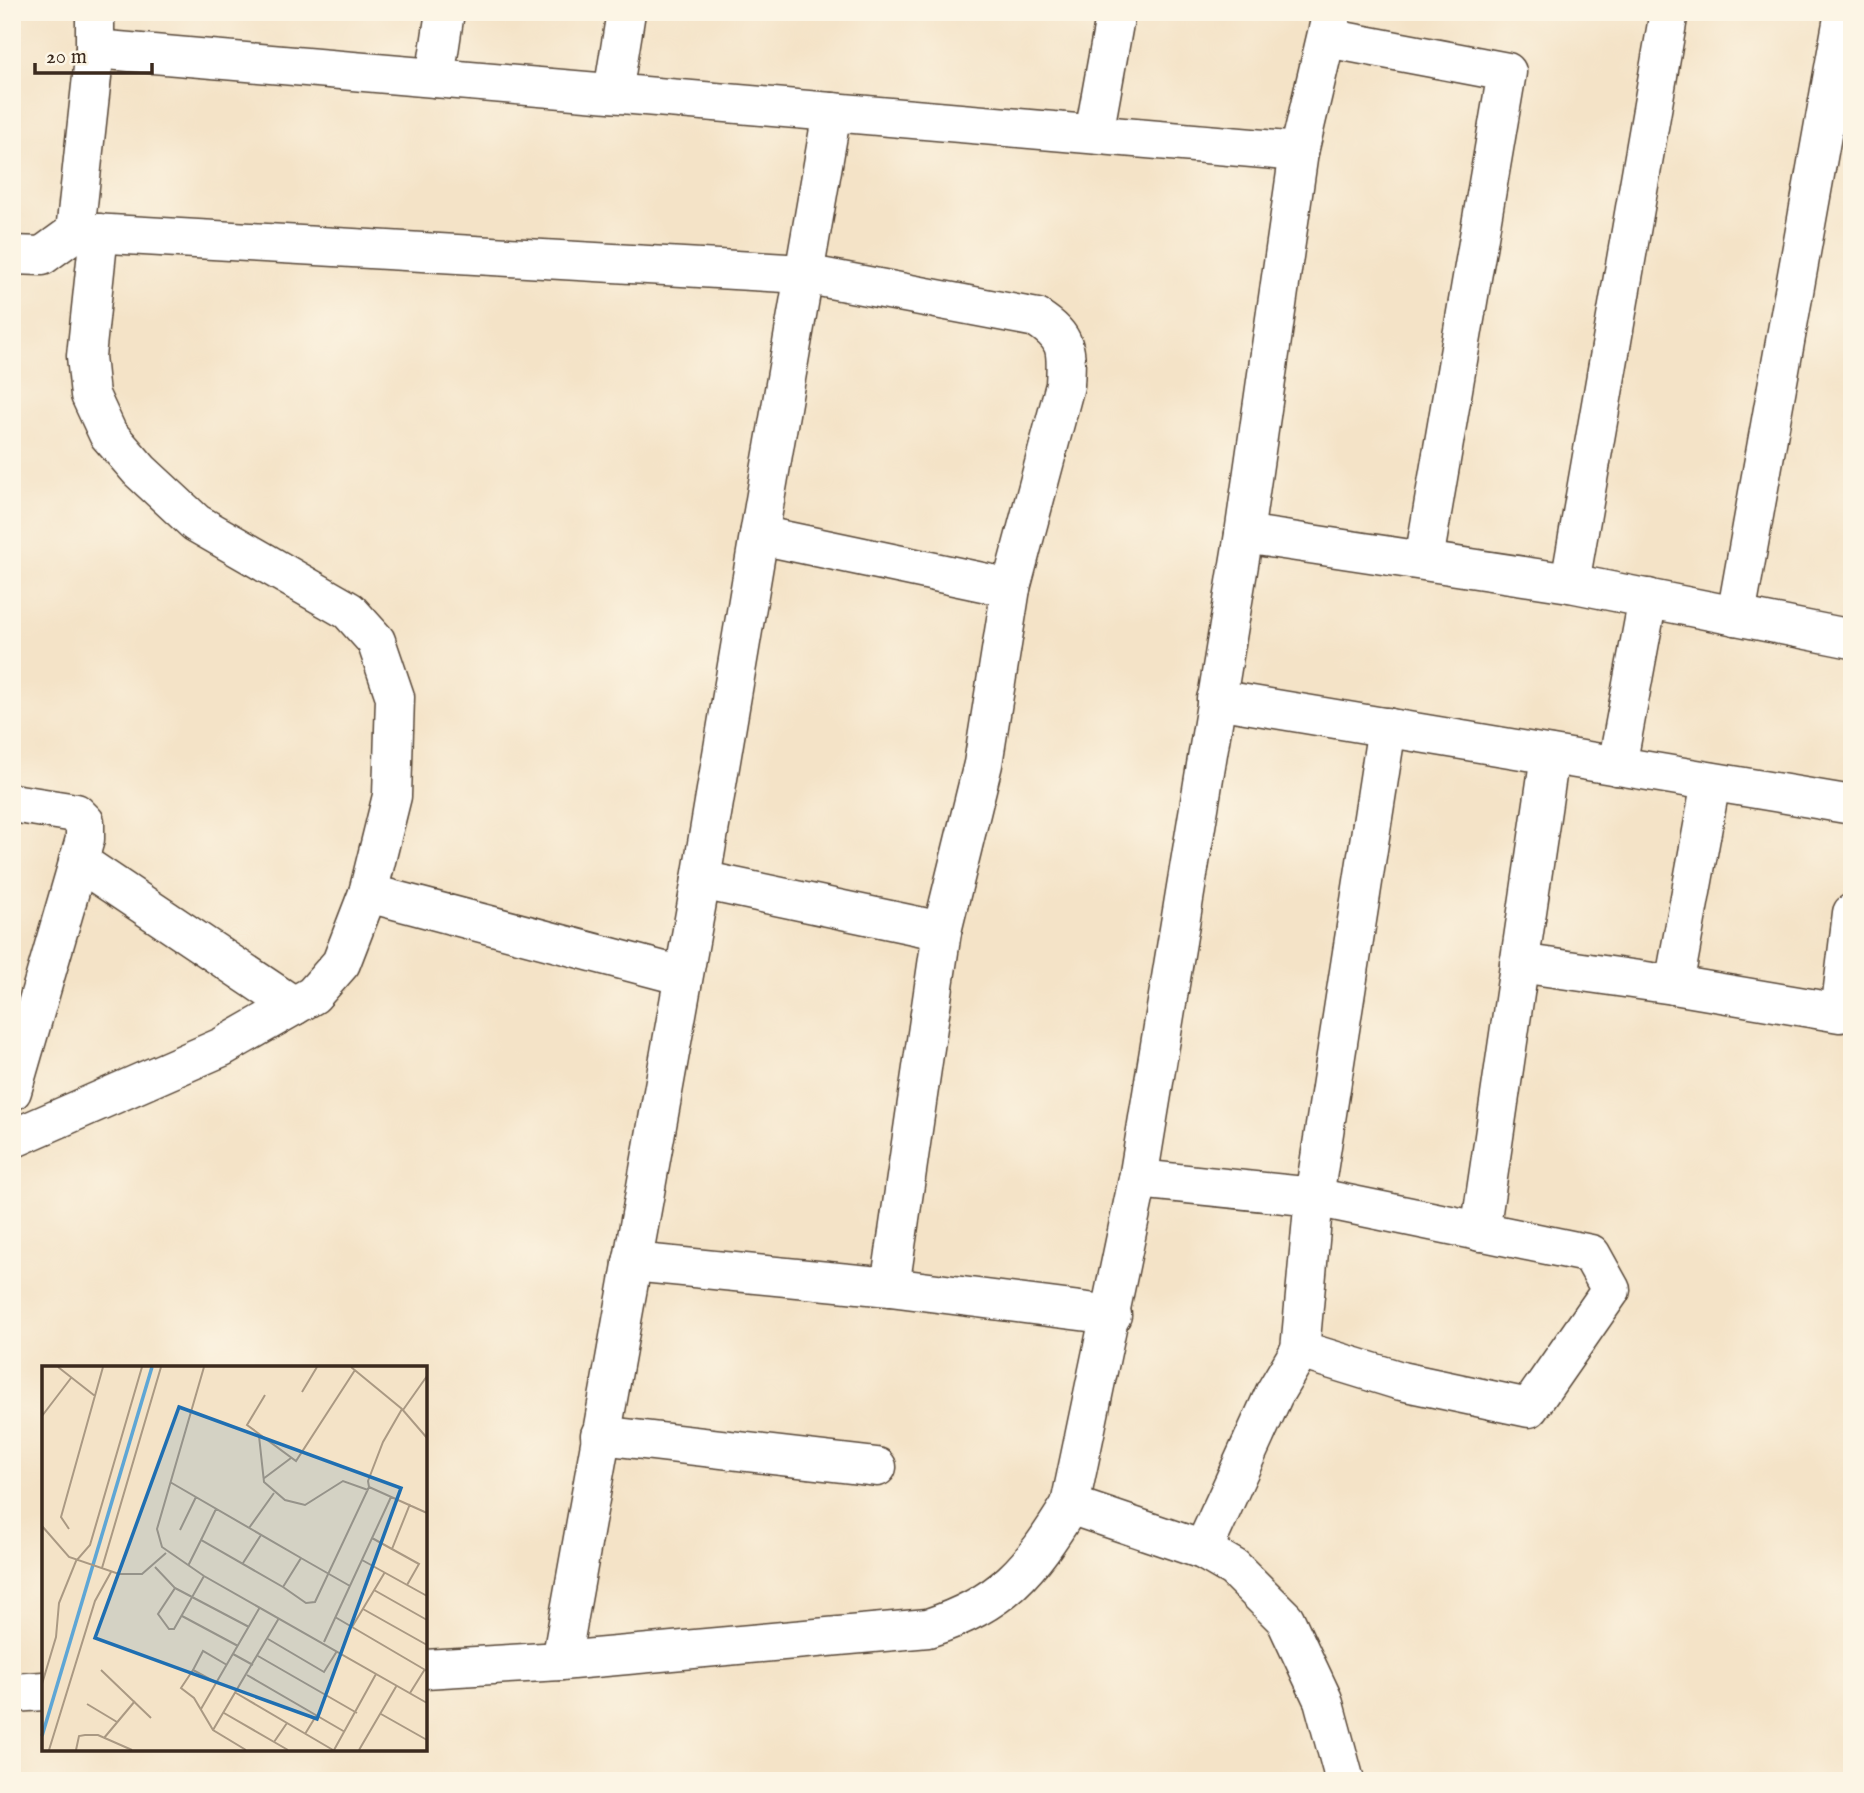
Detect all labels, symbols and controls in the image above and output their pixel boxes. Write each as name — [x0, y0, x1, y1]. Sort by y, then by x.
scale bar — [35, 32, 152, 76]
text: 20 m — [46, 44, 87, 71]
inset map — [42, 1366, 427, 1751]

